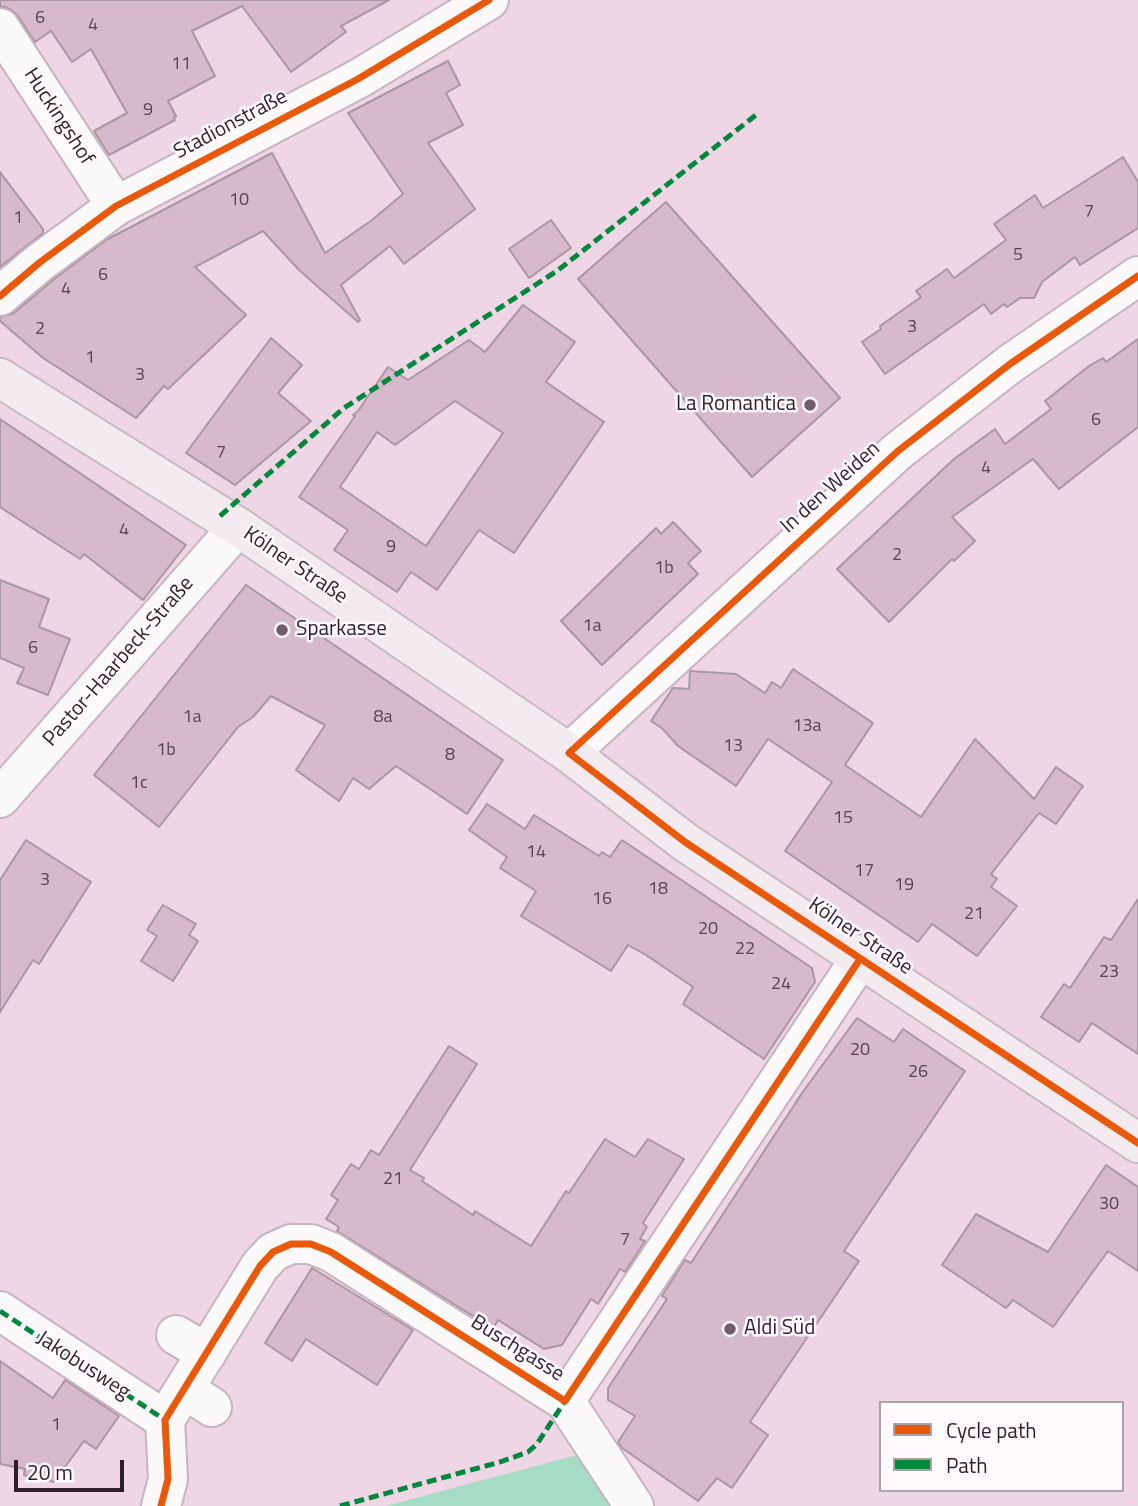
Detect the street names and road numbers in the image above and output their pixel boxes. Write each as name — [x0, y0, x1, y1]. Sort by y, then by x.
street label: Huckingshof — [17, 64, 99, 170]
street label: Stadionstraße — [170, 85, 292, 165]
street label: In den Weiden — [776, 437, 886, 539]
street label: Kölner Straße — [238, 522, 352, 610]
street label: Pastor-Haarbeck-Straße — [38, 572, 200, 752]
street label: Kölner Straße — [803, 893, 917, 981]
street label: Buschgasse — [465, 1310, 569, 1388]
street label: Jakobusweg — [31, 1326, 135, 1406]

